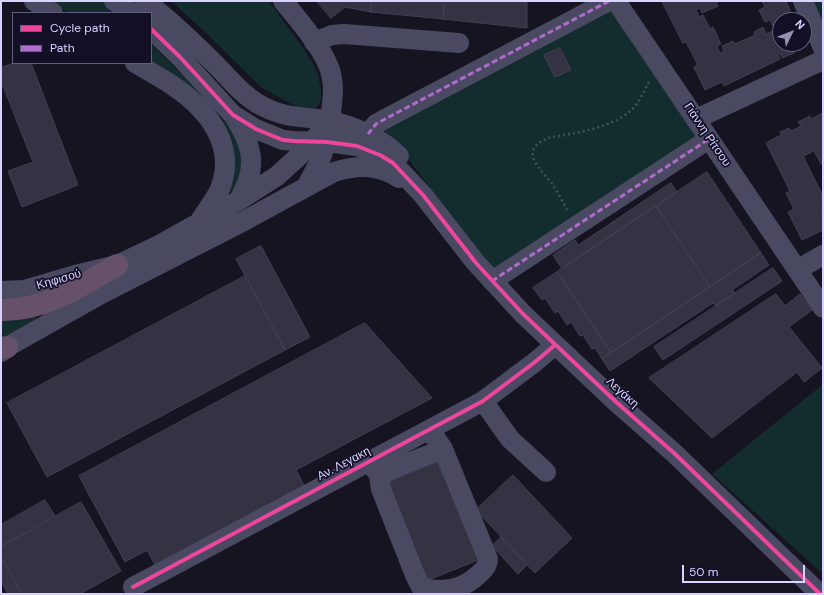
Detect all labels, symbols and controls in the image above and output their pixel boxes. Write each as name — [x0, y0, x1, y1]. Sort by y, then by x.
legend — [12, 12, 152, 64]
north arrow — [772, 12, 812, 52]
text: N — [792, 17, 808, 32]
text: Cycle path — [50, 20, 110, 36]
text: Path — [50, 40, 75, 56]
street label: Γιάννη Ρίτσου — [680, 101, 734, 169]
street label: Κηφισού — [35, 267, 83, 293]
street label: Λεγάκη — [603, 375, 641, 411]
street label: Αν. Λεγακη — [315, 444, 373, 484]
scale bar — [684, 557, 807, 583]
text: 50 m — [689, 564, 718, 580]

